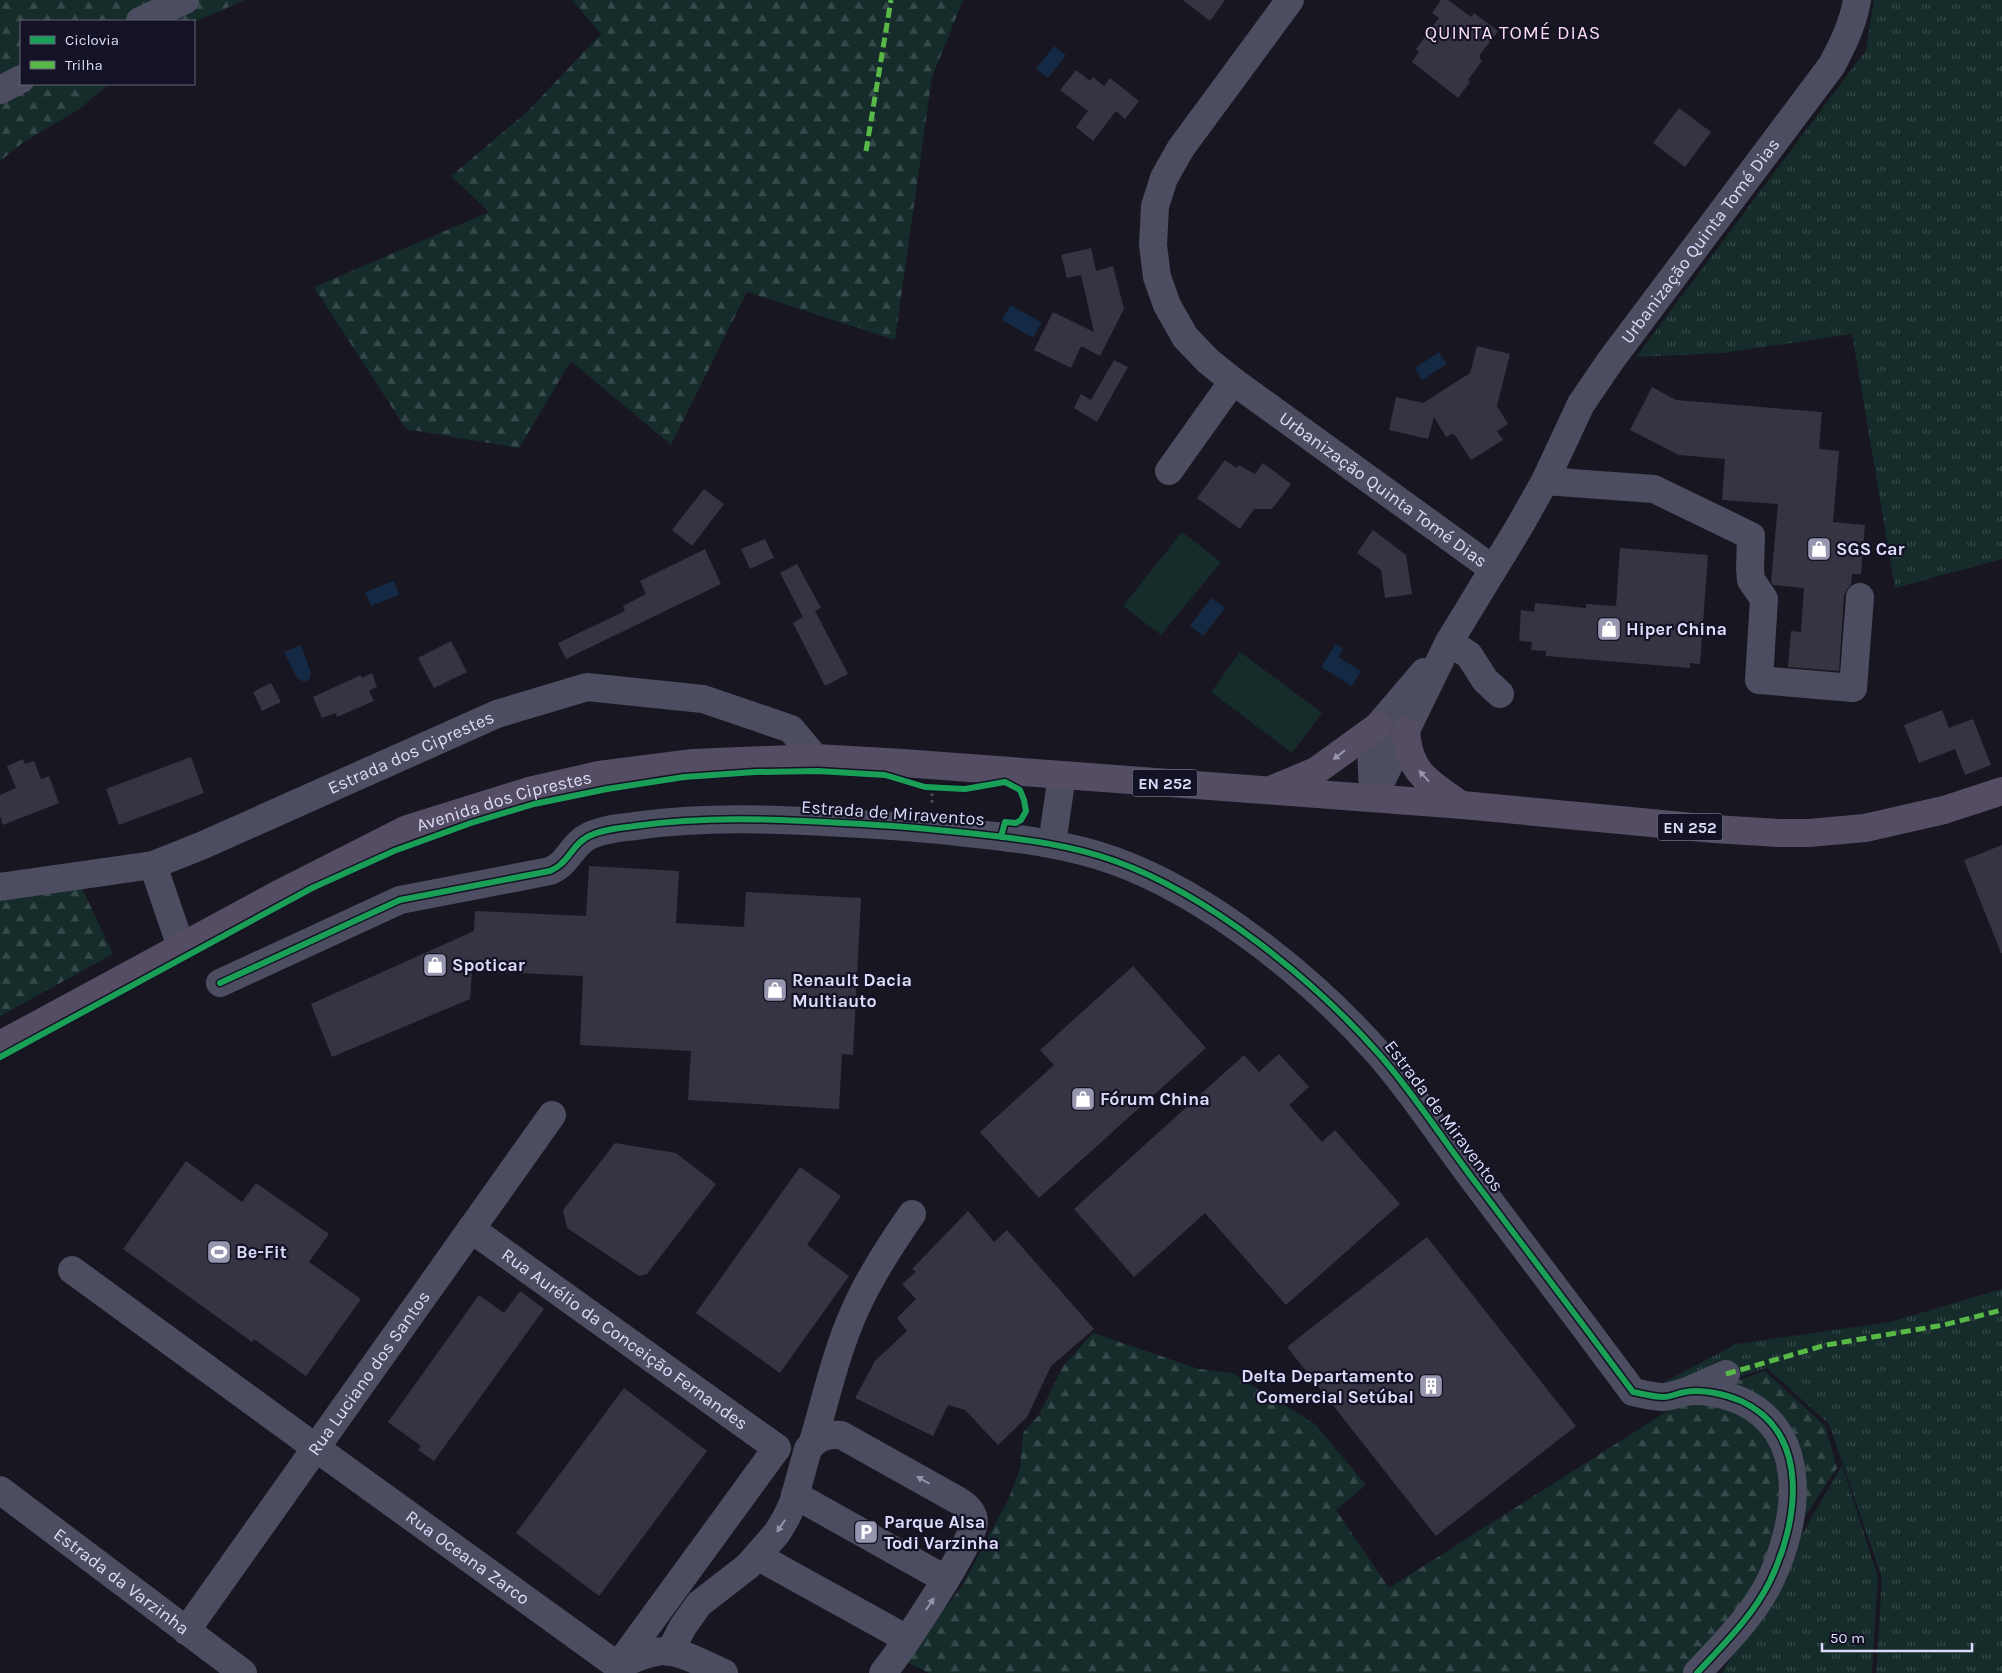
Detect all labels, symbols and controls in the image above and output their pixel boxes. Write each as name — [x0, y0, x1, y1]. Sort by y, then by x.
legend — [20, 20, 195, 85]
district label: QUINTA TOMÉ DIAS — [1425, 21, 1601, 44]
text: Ciclovia — [65, 31, 119, 49]
text: Trilha — [65, 56, 103, 74]
street label: Urbanização Quinta Tomé Dias — [1616, 134, 1784, 348]
street label: Urbanização Quinta Tomé Dias — [1275, 407, 1491, 572]
shop icon: SGS Car — [1806, 536, 1832, 562]
place label: SGS Car — [1836, 538, 1905, 560]
shop icon: Hiper China — [1596, 616, 1622, 642]
place label: Hiper China — [1626, 618, 1727, 640]
street label: Estrada dos Ciprestes — [324, 706, 497, 799]
one-way arrow — [1332, 750, 1346, 760]
street label: Avenida dos Ciprestes — [414, 766, 594, 836]
road number: EN 252 — [1132, 770, 1198, 796]
one-way arrow — [1418, 771, 1430, 783]
street label: Estrada de Miraventos — [800, 796, 986, 830]
road number: EN 252 — [1658, 814, 1722, 840]
shop icon: Spoticar — [422, 952, 448, 978]
place label: Spoticar — [452, 954, 525, 976]
place label: Renault Dacia Multiauto — [792, 969, 912, 1012]
shop icon: Renault Dacia Multiauto — [762, 977, 788, 1003]
street label: Estrada de Miraventos — [1380, 1036, 1508, 1196]
shop icon: Fórum China — [1070, 1086, 1096, 1112]
place label: Fórum China — [1100, 1088, 1210, 1110]
sports icon: Be-Fit — [206, 1239, 232, 1265]
place label: Be-Fit — [236, 1241, 287, 1263]
street label: Rua Aurélio da Conceição Fernandes — [497, 1244, 752, 1434]
street label: Rua Luciano dos Santos — [303, 1287, 435, 1460]
place label: Delta Departamento Comercial Setúbal — [1241, 1365, 1414, 1408]
building icon: Delta Departamento Comercial Setúbal — [1418, 1373, 1444, 1399]
one-way arrow — [917, 1476, 930, 1485]
street label: Rua Oceana Zarco — [401, 1505, 534, 1610]
place label: Parque Alsa Todi Varzinha — [884, 1511, 999, 1554]
parking icon: Parque Alsa Todi Varzinha — [853, 1519, 879, 1545]
one-way arrow — [776, 1520, 786, 1533]
street label: Estrada da Varzinha — [49, 1523, 194, 1640]
one-way arrow — [925, 1597, 935, 1610]
scale bar — [1822, 1620, 1972, 1652]
text: 50 m — [1830, 1629, 1865, 1647]

